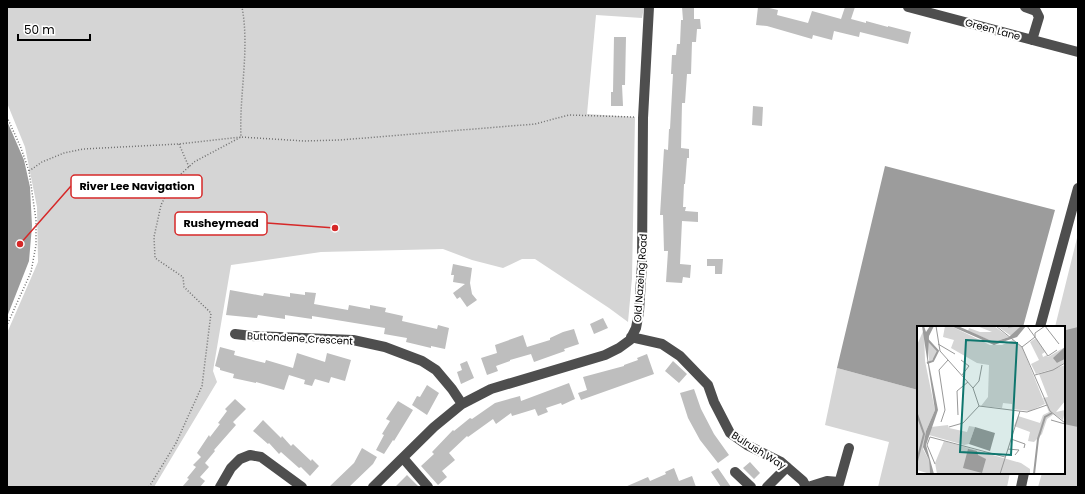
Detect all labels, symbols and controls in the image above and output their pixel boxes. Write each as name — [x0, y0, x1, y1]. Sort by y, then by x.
street label: Green Lane — [964, 15, 1022, 44]
scale bar — [18, 16, 90, 42]
text: 50 m — [24, 21, 55, 38]
callout: River Lee Navigation — [71, 175, 202, 198]
text: River Lee Navigation — [79, 178, 195, 194]
callout: Rusheymead — [175, 212, 267, 235]
text: Rusheymead — [183, 215, 259, 231]
street label: Old Nazeing Road — [630, 233, 651, 323]
inset map — [917, 326, 1065, 474]
street label: Buttondene Crescent — [247, 328, 354, 349]
street label: Bulrush Way — [729, 428, 789, 473]

